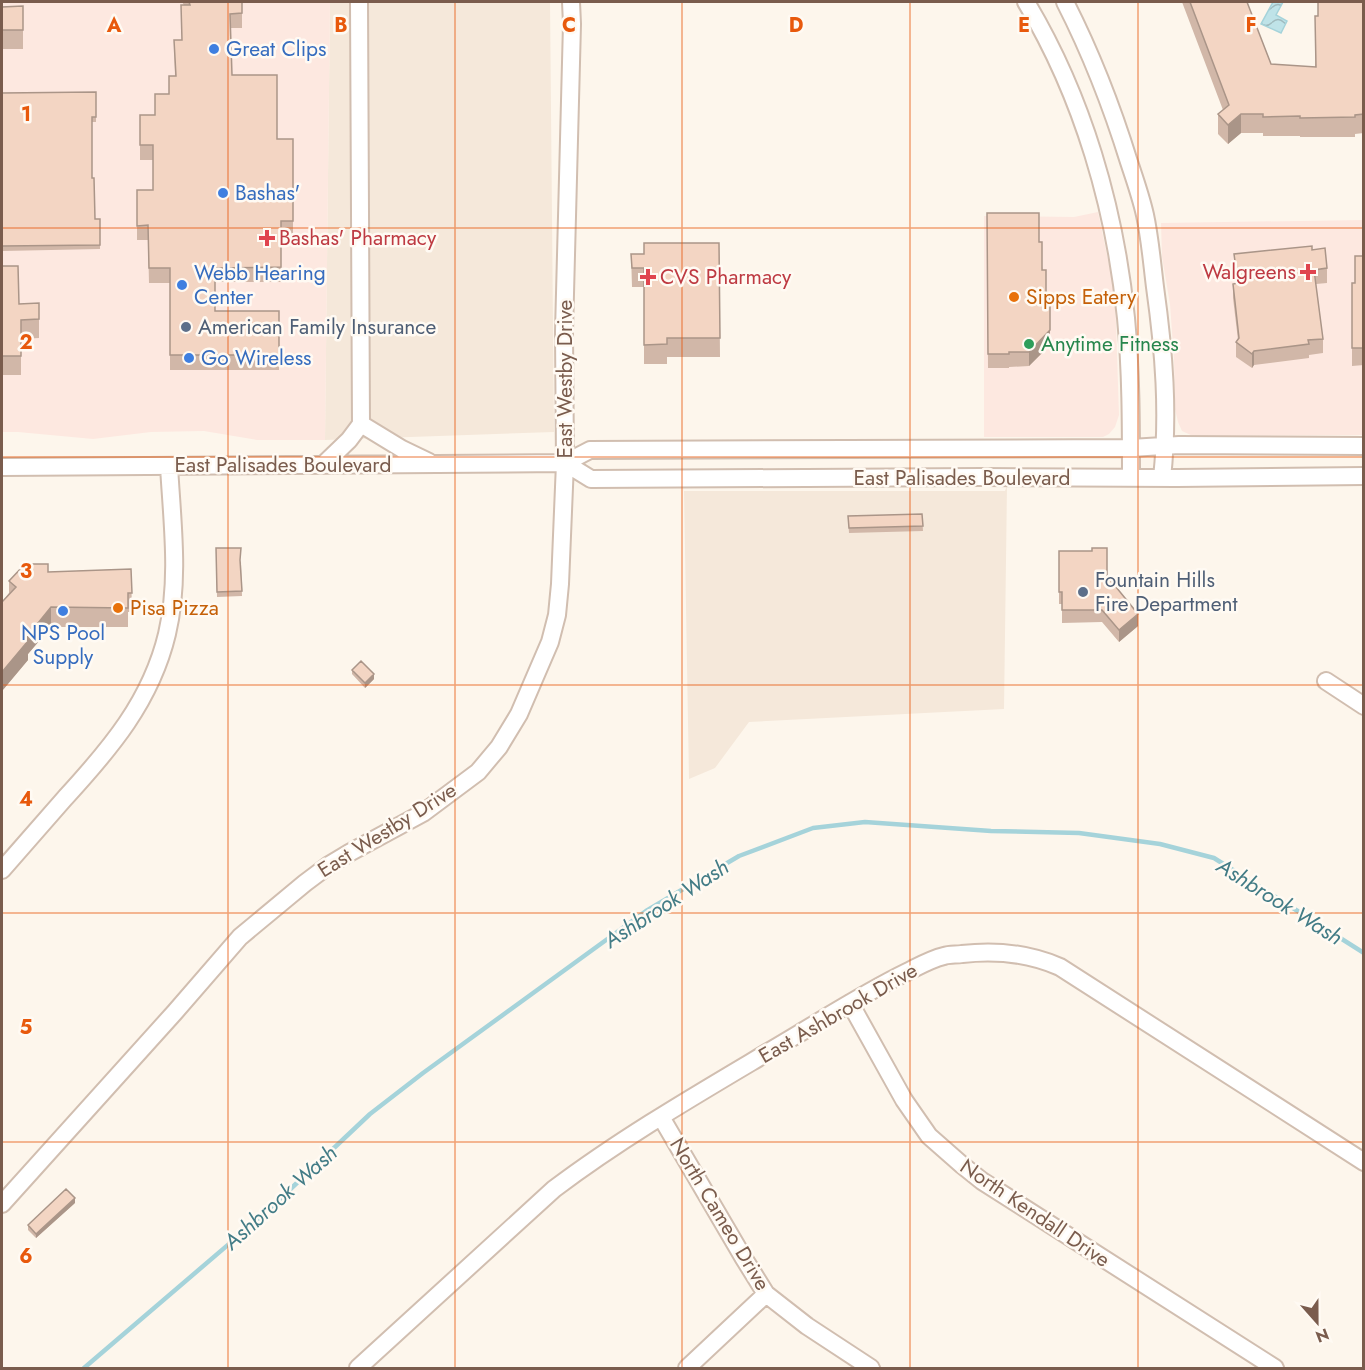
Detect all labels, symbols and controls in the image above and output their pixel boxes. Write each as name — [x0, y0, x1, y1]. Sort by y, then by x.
text: A — [106, 11, 122, 40]
text: B — [334, 11, 348, 40]
text: C — [562, 11, 576, 40]
text: D — [789, 11, 803, 40]
text: E — [1018, 11, 1030, 40]
text: F — [1245, 11, 1257, 40]
place label: Great Clips — [226, 34, 327, 64]
marker: Great Clips — [207, 42, 221, 56]
text: 1 — [21, 100, 31, 129]
place label: Bashas' — [235, 178, 300, 208]
marker: Bashas' — [216, 186, 230, 200]
place label: Bashas' Pharmacy — [279, 223, 437, 253]
marker: Bashas' Pharmacy — [260, 231, 274, 245]
place label: Walgreens — [1202, 257, 1296, 287]
place label: Webb Hearing Center — [194, 258, 326, 312]
place label: CVS Pharmacy — [660, 262, 792, 292]
marker: Walgreens — [1301, 265, 1315, 279]
marker: CVS Pharmacy — [641, 270, 655, 284]
marker: Webb Hearing Center — [175, 278, 189, 292]
place label: Sipps Eatery — [1026, 282, 1137, 312]
marker: Sipps Eatery — [1007, 290, 1021, 304]
street label: East Westby Drive — [550, 299, 580, 458]
place label: American Family Insurance — [198, 312, 436, 342]
marker: American Family Insurance — [179, 320, 193, 334]
text: 2 — [19, 328, 33, 357]
place label: Anytime Fitness — [1041, 329, 1179, 359]
marker: Anytime Fitness — [1022, 337, 1036, 351]
place label: Go Wireless — [201, 343, 312, 373]
marker: Go Wireless — [182, 351, 196, 365]
street label: East Palisades Boulevard — [175, 450, 391, 480]
street label: East Palisades Boulevard — [854, 463, 1070, 493]
text: 3 — [20, 557, 32, 586]
place label: Fountain Hills Fire Department — [1095, 565, 1238, 619]
marker: Fountain Hills Fire Department — [1076, 585, 1090, 599]
place label: Pisa Pizza — [130, 593, 219, 623]
marker: Pisa Pizza — [111, 601, 125, 615]
marker: NPS Pool Supply — [56, 604, 70, 618]
place label: NPS Pool Supply — [21, 618, 105, 672]
street label: East Westby Drive — [312, 775, 462, 885]
text: 4 — [19, 785, 33, 814]
water label: Ashbrook Wash — [1210, 849, 1349, 953]
water label: Ashbrook Wash — [596, 851, 735, 956]
street label: East Ashbrook Drive — [753, 955, 923, 1071]
text: 5 — [20, 1013, 33, 1042]
street label: North Cameo Drive — [662, 1132, 778, 1296]
water label: Ashbrook Wash — [215, 1137, 344, 1258]
street label: North Kendall Drive — [954, 1152, 1116, 1274]
text: 6 — [19, 1242, 33, 1271]
north arrow — [1287, 1292, 1347, 1352]
text: N — [1312, 1323, 1332, 1349]

